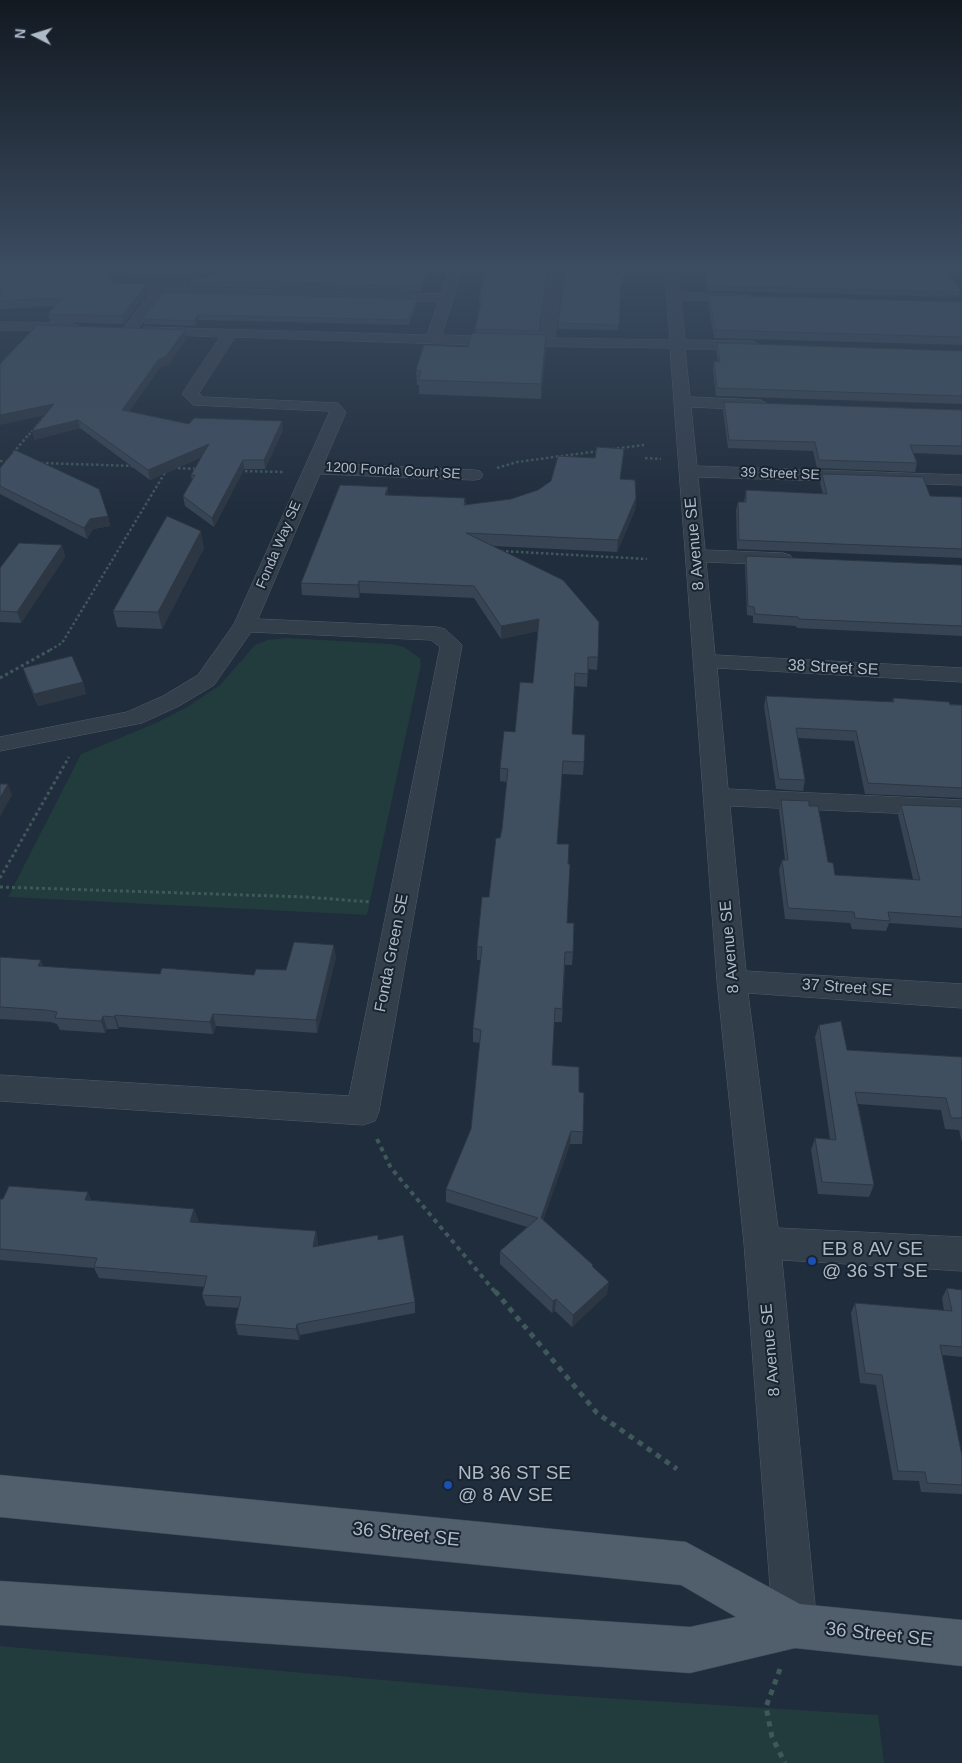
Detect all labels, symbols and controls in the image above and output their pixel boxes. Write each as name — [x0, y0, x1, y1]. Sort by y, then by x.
north arrow — [10, 10, 60, 60]
text: N — [12, 28, 28, 39]
street label: 1200 Fonda Court SE — [325, 459, 461, 483]
street label: 39 Street SE — [740, 464, 820, 484]
street label: 8 Avenue SE — [681, 497, 709, 591]
street label: Fonda Way SE — [253, 499, 305, 591]
street label: 38 Street SE — [787, 656, 879, 680]
street label: Fonda Green SE — [371, 892, 413, 1014]
street label: 8 Avenue SE — [716, 900, 744, 994]
street label: 37 Street SE — [801, 975, 893, 1001]
place label: EB 8 AV SE @ 36 ST SE — [822, 1239, 928, 1283]
marker: EB 8 AV SE @ 36 ST SE — [806, 1255, 818, 1267]
street label: 8 Avenue SE — [757, 1303, 785, 1397]
place label: NB 36 ST SE @ 8 AV SE — [458, 1463, 571, 1507]
marker: NB 36 ST SE @ 8 AV SE — [442, 1479, 454, 1491]
street label: 36 Street SE — [351, 1518, 461, 1552]
street label: 36 Street SE — [824, 1618, 934, 1652]

